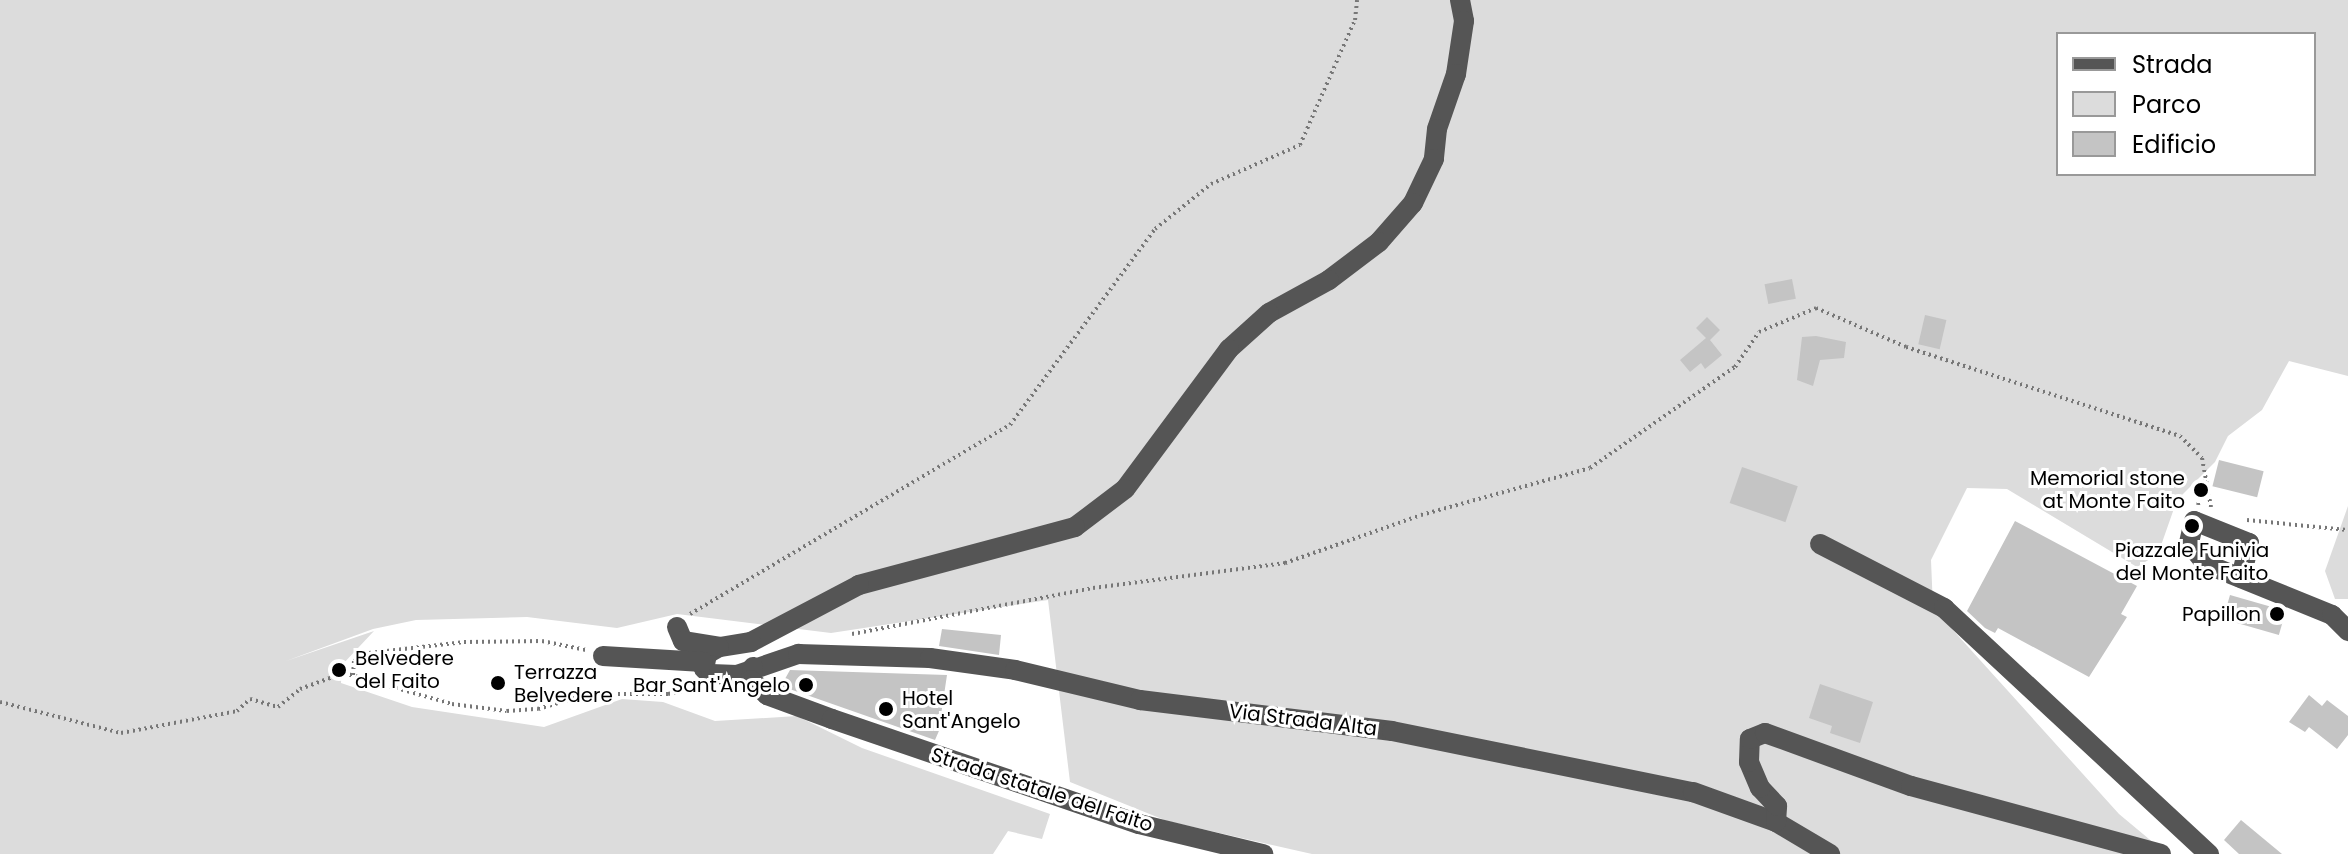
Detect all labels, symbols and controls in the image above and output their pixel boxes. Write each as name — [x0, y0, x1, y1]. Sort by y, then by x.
legend — [2056, 32, 2316, 176]
text: Strada — [2132, 48, 2212, 81]
text: Parco — [2132, 88, 2201, 121]
text: Edificio — [2132, 128, 2216, 161]
place label: Memorial stone at Monte Faito — [2030, 466, 2185, 513]
marker: Memorial stone at Monte Faito — [2192, 481, 2210, 499]
marker: Piazzale Funivia del Monte Faito — [2183, 517, 2201, 535]
place label: Piazzale Funivia del Monte Faito — [2115, 538, 2269, 585]
place label: Papillon — [2182, 602, 2261, 626]
marker: Papillon — [2268, 605, 2286, 623]
place label: Belvedere del Faito — [355, 646, 454, 693]
place label: Terrazza Belvedere — [514, 660, 613, 707]
marker: Belvedere del Faito — [330, 661, 348, 679]
place label: Bar Sant'Angelo — [633, 673, 790, 697]
marker: Terrazza Belvedere — [489, 674, 507, 692]
marker: Bar Sant'Angelo — [797, 676, 815, 694]
place label: Hotel Sant'Angelo — [902, 686, 1020, 733]
street label: Via Strada Alta — [1228, 699, 1378, 741]
marker: Hotel Sant'Angelo — [877, 700, 895, 718]
street label: Strada statale del Faito — [928, 743, 1156, 837]

